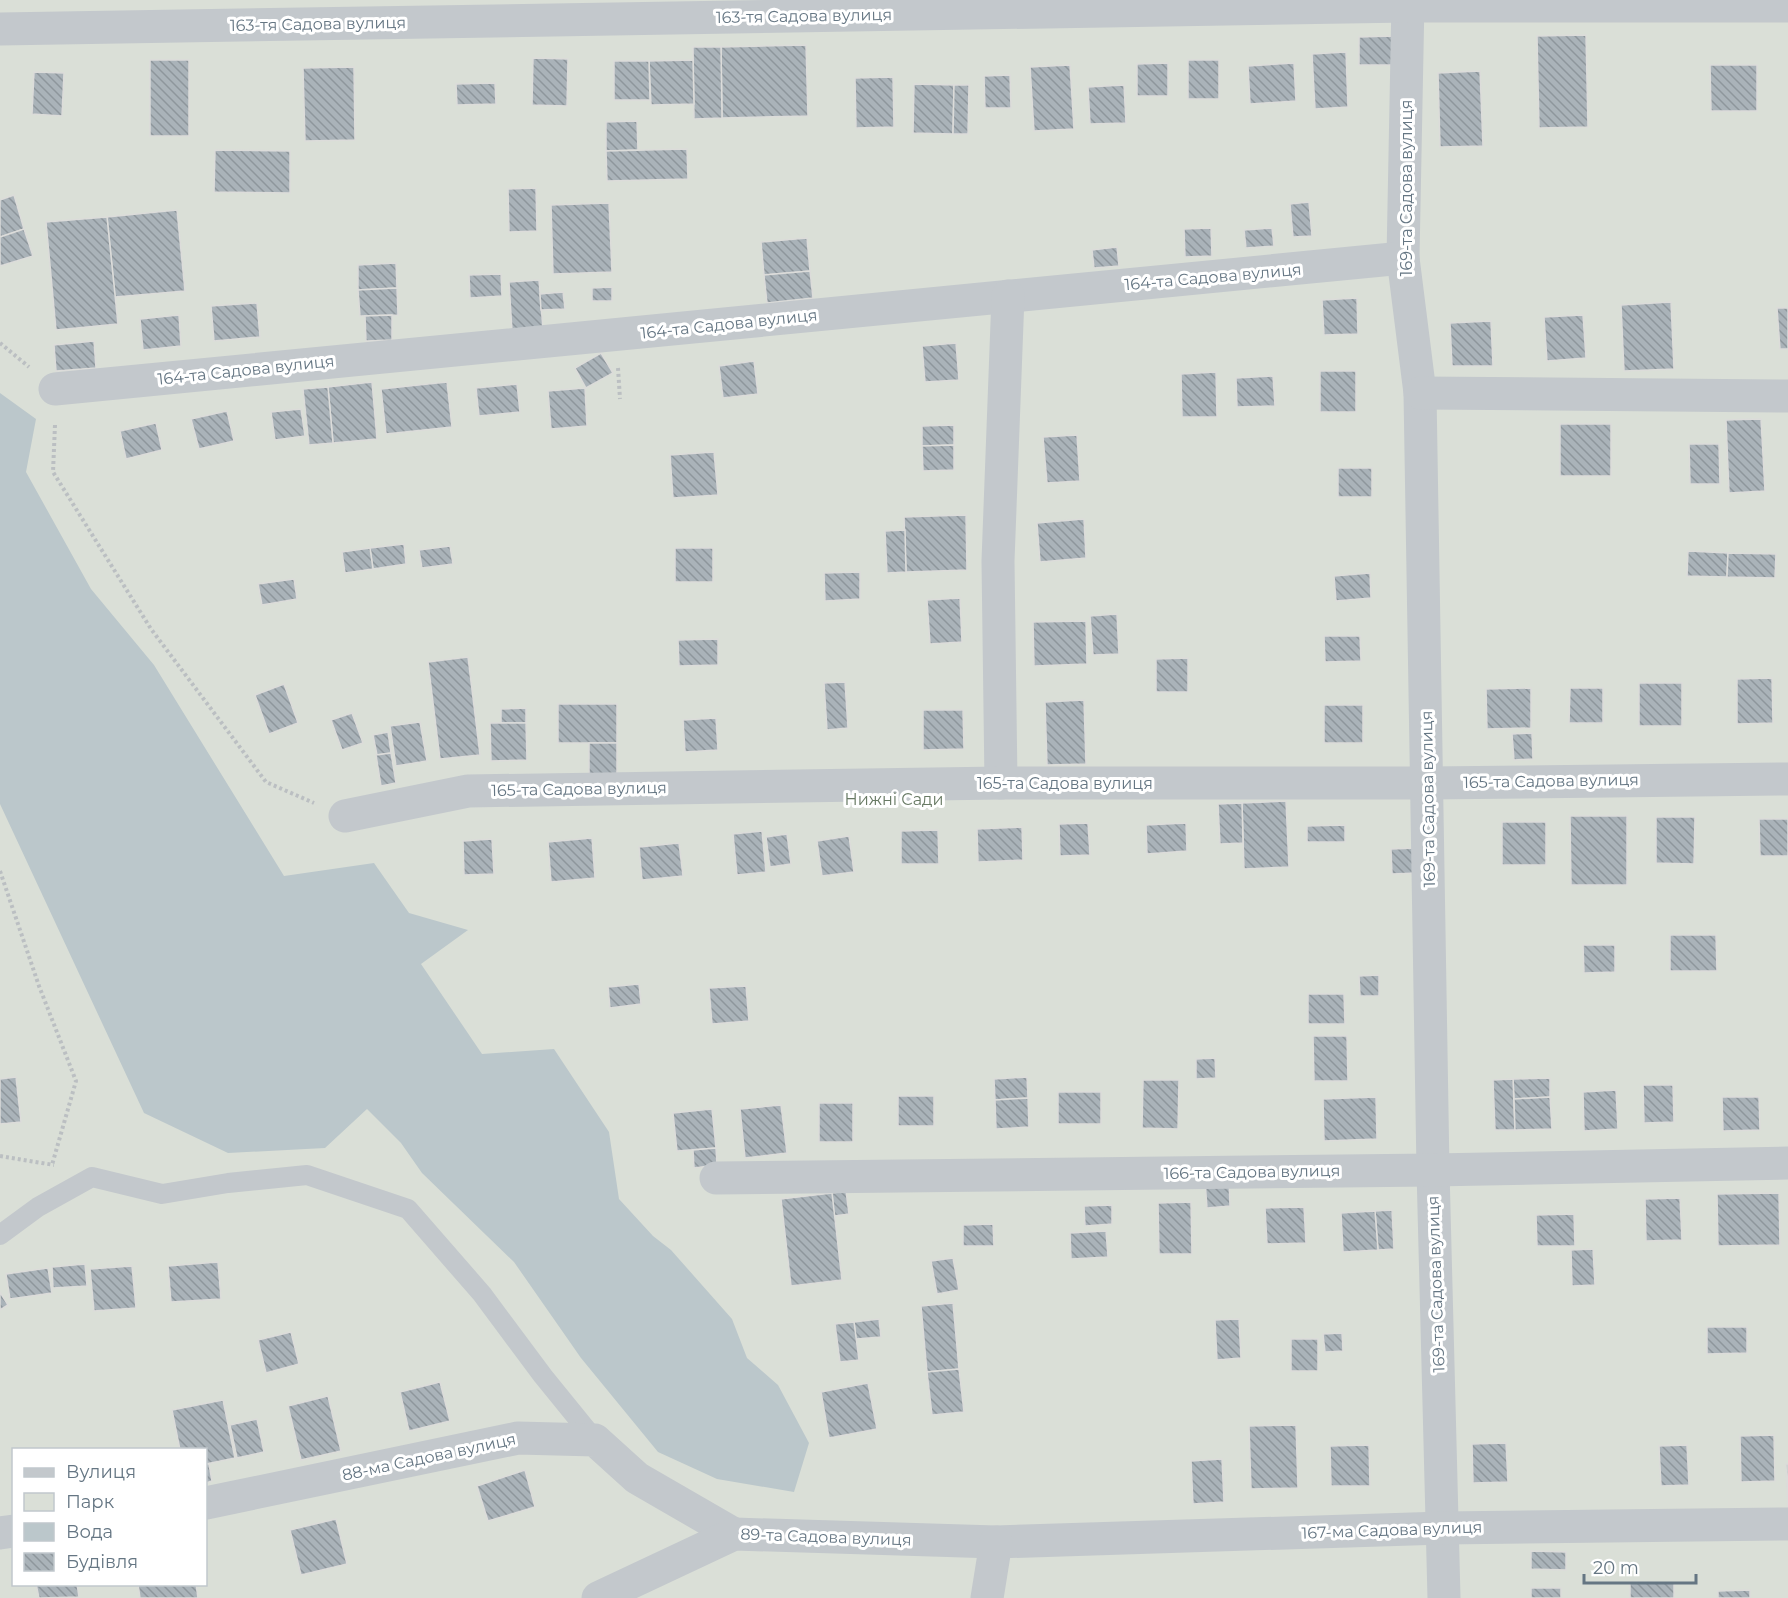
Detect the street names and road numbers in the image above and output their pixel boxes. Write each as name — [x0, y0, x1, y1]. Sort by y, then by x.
street label: 163-тя Садова вулиця — [716, 5, 892, 27]
street label: 163-тя Садова вулиця — [230, 13, 406, 35]
street label: 169-та Садова вулиця — [1397, 100, 1416, 276]
street label: 164-та Садова вулиця — [1124, 260, 1302, 294]
street label: 164-та Садова вулиця — [640, 305, 818, 343]
street label: 164-та Садова вулиця — [157, 351, 335, 389]
street label: 169-та Садова вулиця — [1417, 710, 1439, 888]
street label: 165-та Садова вулиця — [1463, 770, 1639, 792]
street label: 165-та Садова вулиця — [977, 774, 1153, 793]
street label: 165-та Садова вулиця — [491, 778, 667, 800]
street label: 166-та Садова вулиця — [1163, 1161, 1341, 1183]
street label: 169-та Садова вулиця — [1423, 1195, 1449, 1373]
street label: 88-ма Садова вулиця — [340, 1429, 518, 1485]
street label: 167-ма Садова вулиця — [1301, 1517, 1483, 1543]
street label: 89-та Садова вулиця — [740, 1525, 912, 1549]

